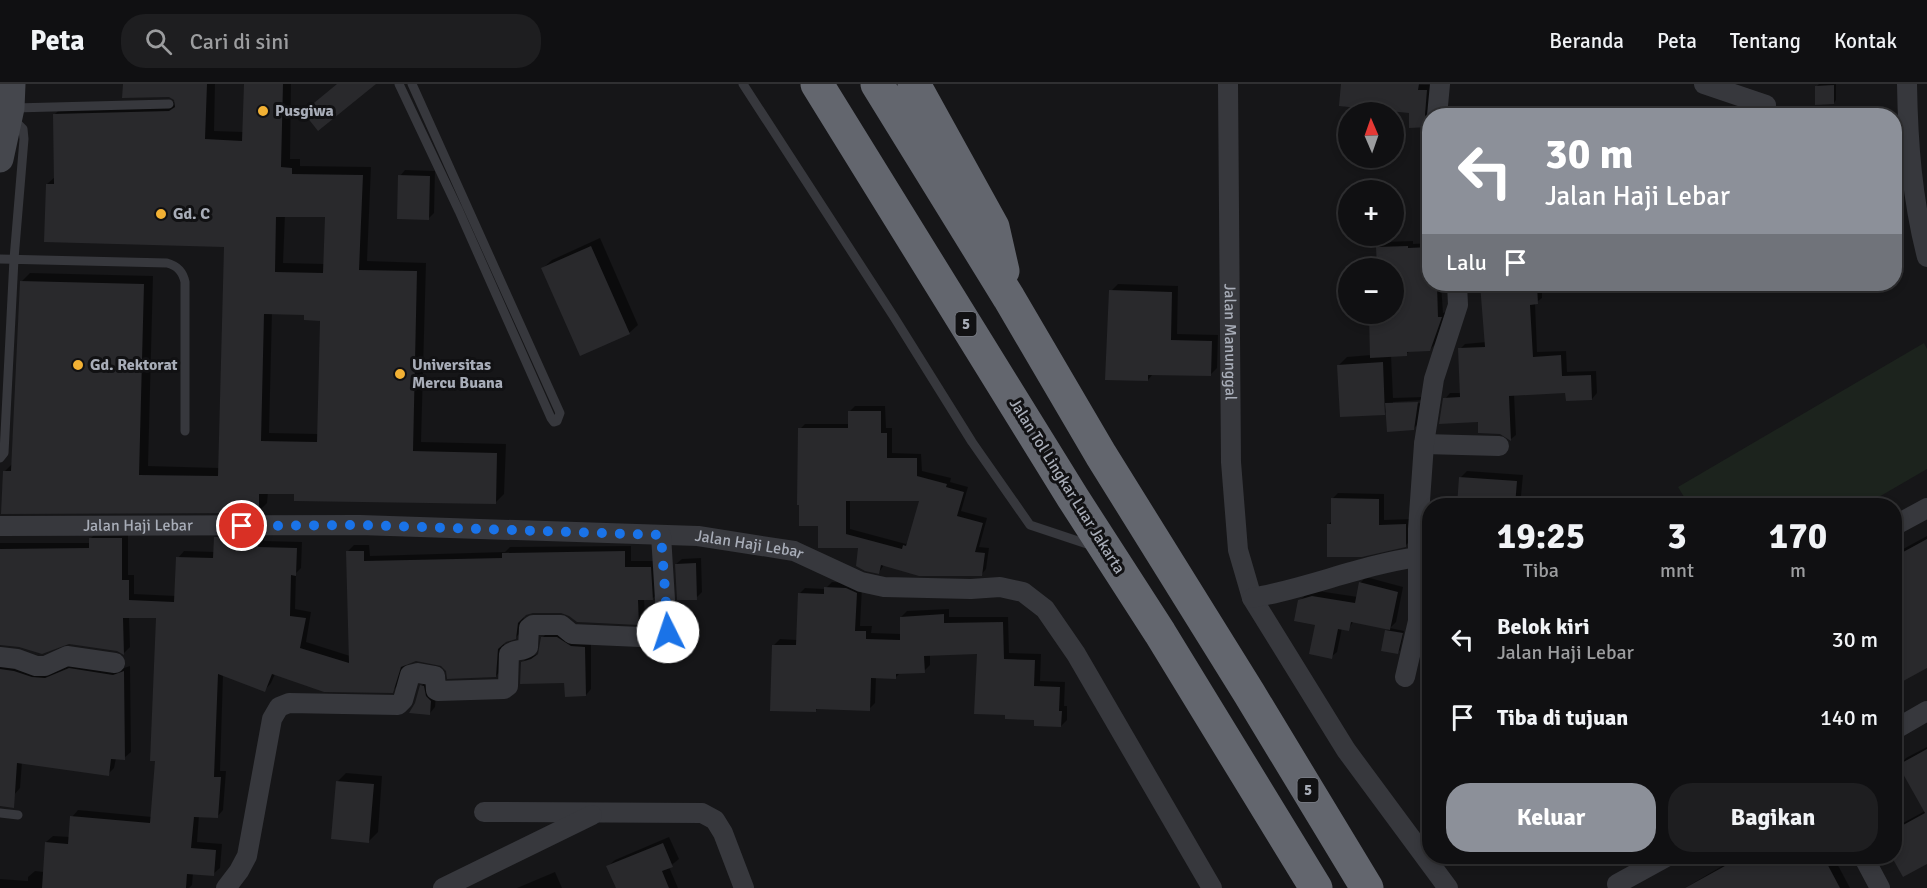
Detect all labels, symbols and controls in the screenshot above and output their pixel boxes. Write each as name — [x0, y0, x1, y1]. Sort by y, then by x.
search box — [121, 14, 541, 68]
text: Peta — [30, 24, 85, 58]
icon: search — [142, 25, 175, 58]
text: Cari di sini — [190, 28, 289, 55]
text: Beranda — [1549, 28, 1624, 54]
text: Peta — [1657, 28, 1697, 54]
text: Tentang — [1730, 28, 1801, 54]
text: Kontak — [1834, 28, 1897, 54]
place label: Pusgiwa — [275, 101, 334, 121]
north arrow — [1338, 102, 1404, 168]
map controls — [1338, 102, 1404, 324]
marker: Pusgiwa — [256, 104, 270, 118]
text: 30 m — [1545, 129, 1634, 180]
icon: left — [1446, 132, 1524, 210]
button: + — [1338, 180, 1404, 246]
text: Jalan Haji Lebar — [1545, 180, 1730, 213]
place label: Gd. C — [173, 204, 210, 224]
marker: Gd. C — [154, 207, 168, 221]
icon: arrive — [1499, 246, 1532, 279]
text: Lalu — [1446, 249, 1487, 276]
button: − — [1338, 258, 1404, 324]
street label: Jalan Manunggal — [1220, 283, 1241, 401]
road number: 5 — [956, 312, 976, 336]
place label: Gd. Rektorat — [90, 355, 178, 375]
place label: Universitas Mercu Buana — [412, 355, 503, 393]
marker: Gd. Rektorat — [71, 358, 85, 372]
marker: Universitas Mercu Buana — [393, 367, 407, 381]
street label: Jalan Tol Lingkar Luar Jakarta — [1005, 394, 1129, 578]
pin — [216, 500, 267, 551]
icon: arrive — [225, 509, 258, 542]
text: 19:25 — [1497, 514, 1585, 559]
text: 3 — [1667, 514, 1687, 559]
text: 170 — [1769, 514, 1827, 559]
street label: Jalan Haji Lebar — [83, 515, 193, 536]
street label: Jalan Haji Lebar — [693, 526, 807, 564]
text: Tiba — [1523, 558, 1559, 583]
text: mnt — [1660, 558, 1694, 583]
text: m — [1790, 558, 1806, 583]
position arrow — [636, 600, 700, 664]
text: Belok kiri — [1497, 613, 1590, 640]
icon: left — [1446, 623, 1479, 656]
text: 30 m — [1832, 626, 1878, 653]
text: Jalan Haji Lebar — [1497, 640, 1634, 665]
icon: arrive — [1446, 701, 1479, 734]
text: Tiba di tujuan — [1497, 704, 1628, 731]
text: 140 m — [1820, 704, 1878, 731]
road number: 5 — [1298, 778, 1318, 802]
button: Keluar — [1446, 783, 1656, 852]
button: Bagikan — [1668, 783, 1878, 852]

